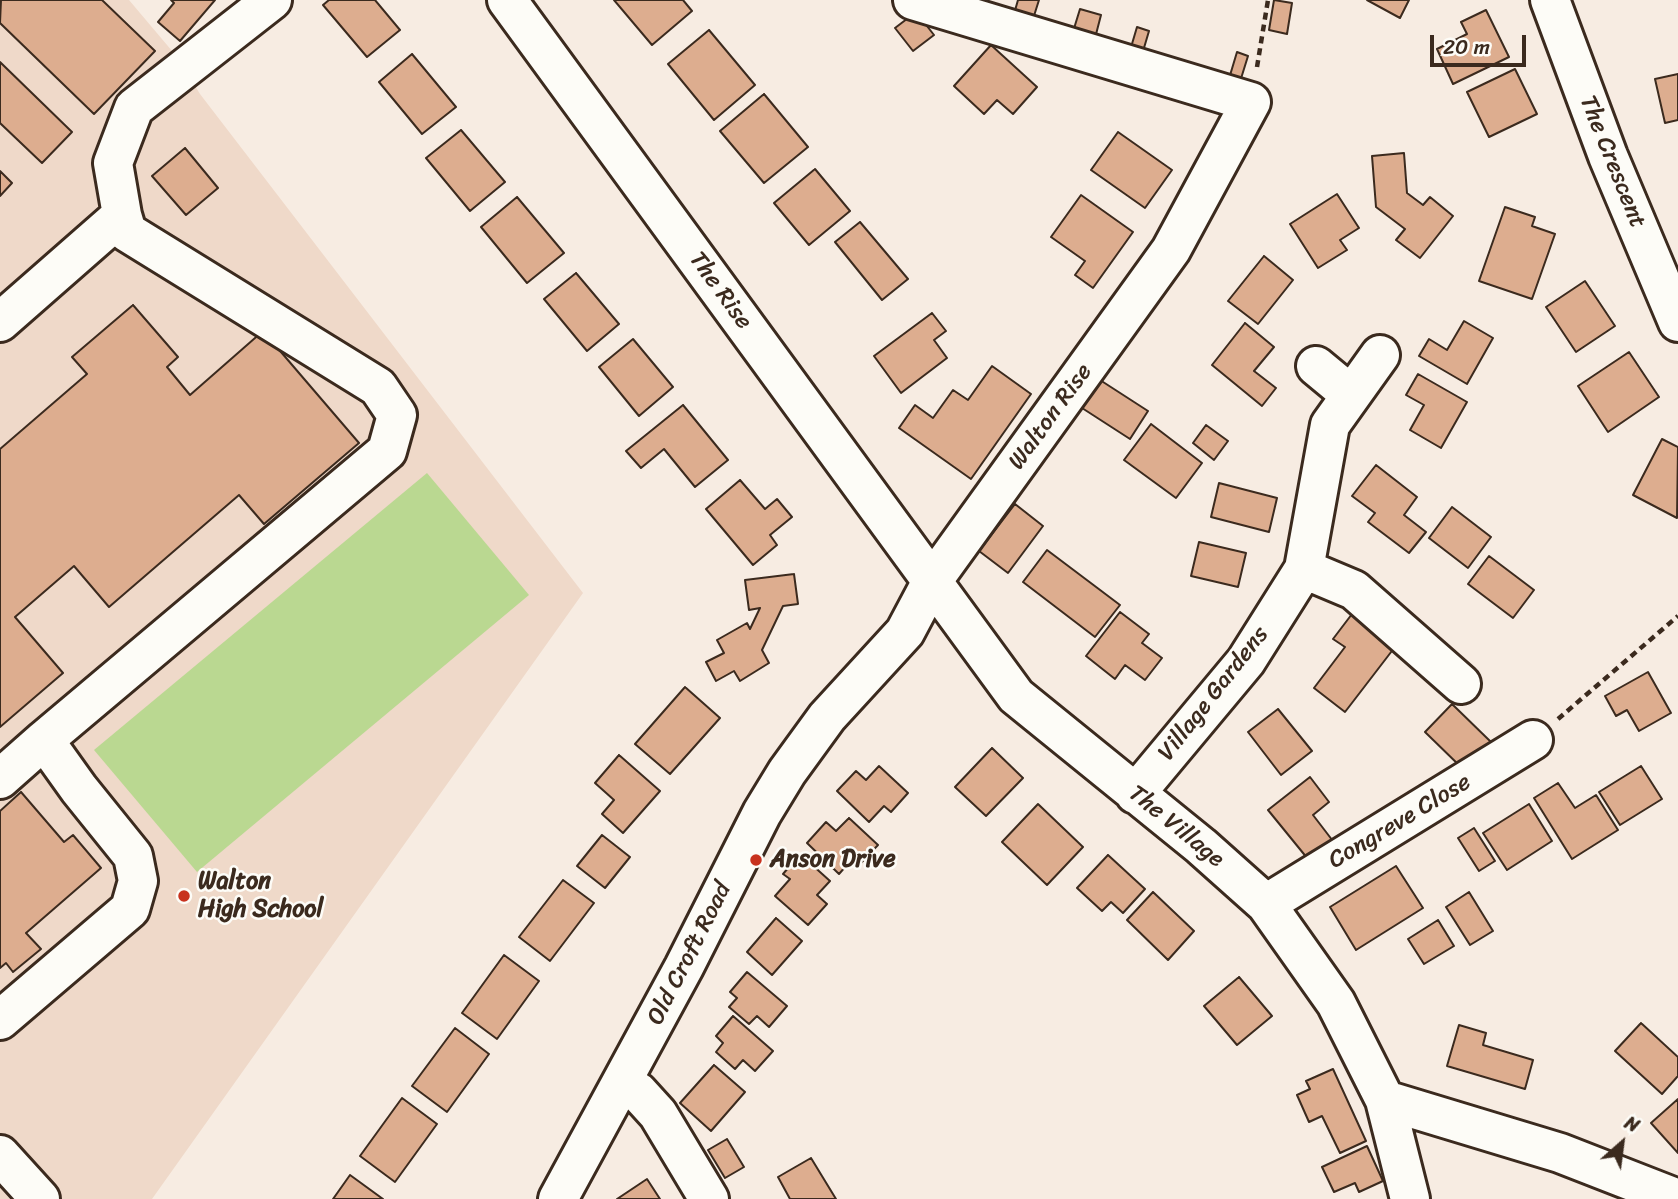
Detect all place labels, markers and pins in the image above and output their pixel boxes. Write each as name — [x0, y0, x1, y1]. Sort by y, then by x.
place label: Anson Drive — [770, 846, 895, 874]
marker: Anson Drive — [748, 852, 764, 868]
place label: Walton High School — [198, 868, 323, 924]
marker: Walton High School — [176, 888, 192, 904]

